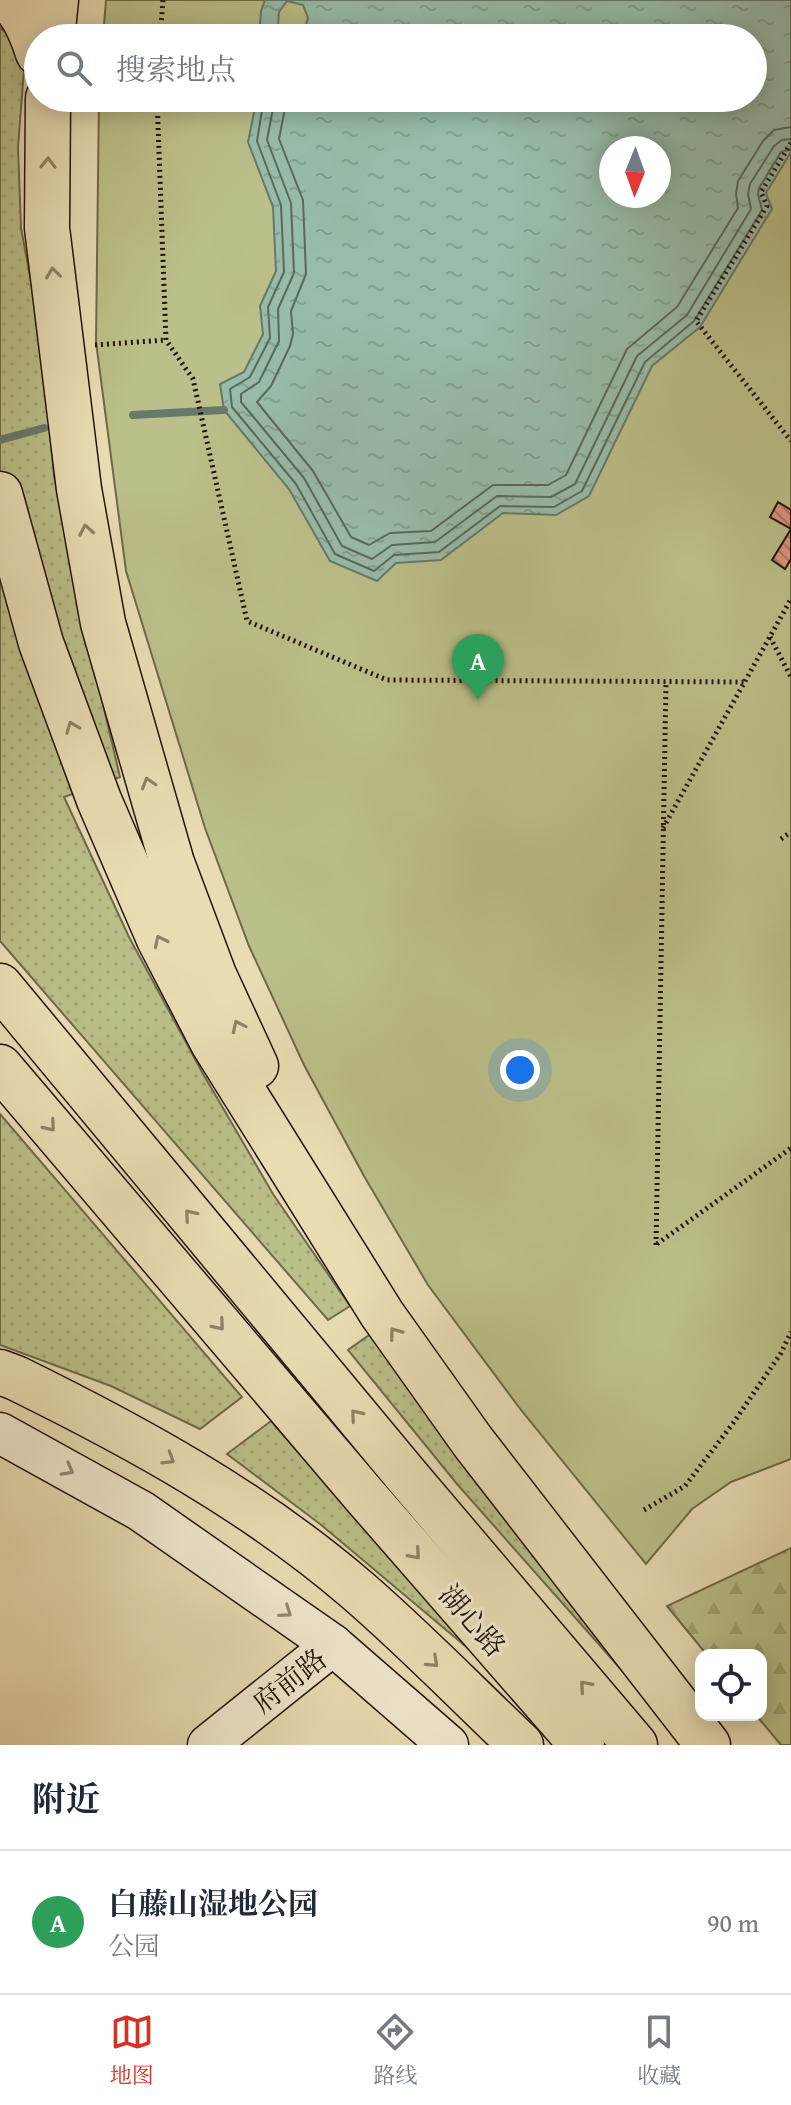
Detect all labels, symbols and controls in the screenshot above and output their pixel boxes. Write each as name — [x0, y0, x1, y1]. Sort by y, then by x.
search box — [24, 24, 767, 112]
icon: search — [52, 46, 96, 90]
text: 搜索地点 — [116, 47, 236, 91]
north arrow — [599, 136, 671, 208]
one-way arrow — [39, 156, 56, 169]
one-way arrow — [45, 266, 62, 280]
one-way arrow — [79, 524, 96, 537]
pin: A — [452, 634, 504, 700]
one-way arrow — [65, 720, 82, 734]
one-way arrow — [141, 776, 157, 790]
one-way arrow — [154, 935, 170, 949]
one-way arrow — [232, 1020, 248, 1035]
your location — [500, 1050, 540, 1090]
one-way arrow — [41, 1117, 55, 1132]
one-way arrow — [185, 1210, 200, 1224]
one-way arrow — [209, 1315, 224, 1330]
one-way arrow — [390, 1327, 405, 1342]
one-way arrow — [351, 1410, 366, 1424]
one-way arrow — [160, 1449, 175, 1464]
one-way arrow — [60, 1461, 75, 1476]
one-way arrow — [405, 1544, 420, 1559]
street label: 湖心路 — [430, 1575, 516, 1665]
one-way arrow — [277, 1602, 291, 1617]
street label: 府前路 — [243, 1638, 335, 1722]
map controls — [695, 1649, 767, 1721]
button: locate — [695, 1649, 767, 1721]
one-way arrow — [424, 1653, 438, 1667]
one-way arrow — [580, 1680, 594, 1695]
text: 附近 — [32, 1774, 100, 1823]
text: 白藤山湿地公园 — [108, 1881, 318, 1925]
text: A — [50, 1903, 66, 1942]
text: 90 m — [707, 1903, 759, 1942]
text: 公园 — [108, 1926, 160, 1965]
tab: 地图 — [110, 2010, 154, 2091]
tab: 路线 — [373, 2010, 417, 2091]
tab: 收藏 — [637, 2010, 681, 2091]

